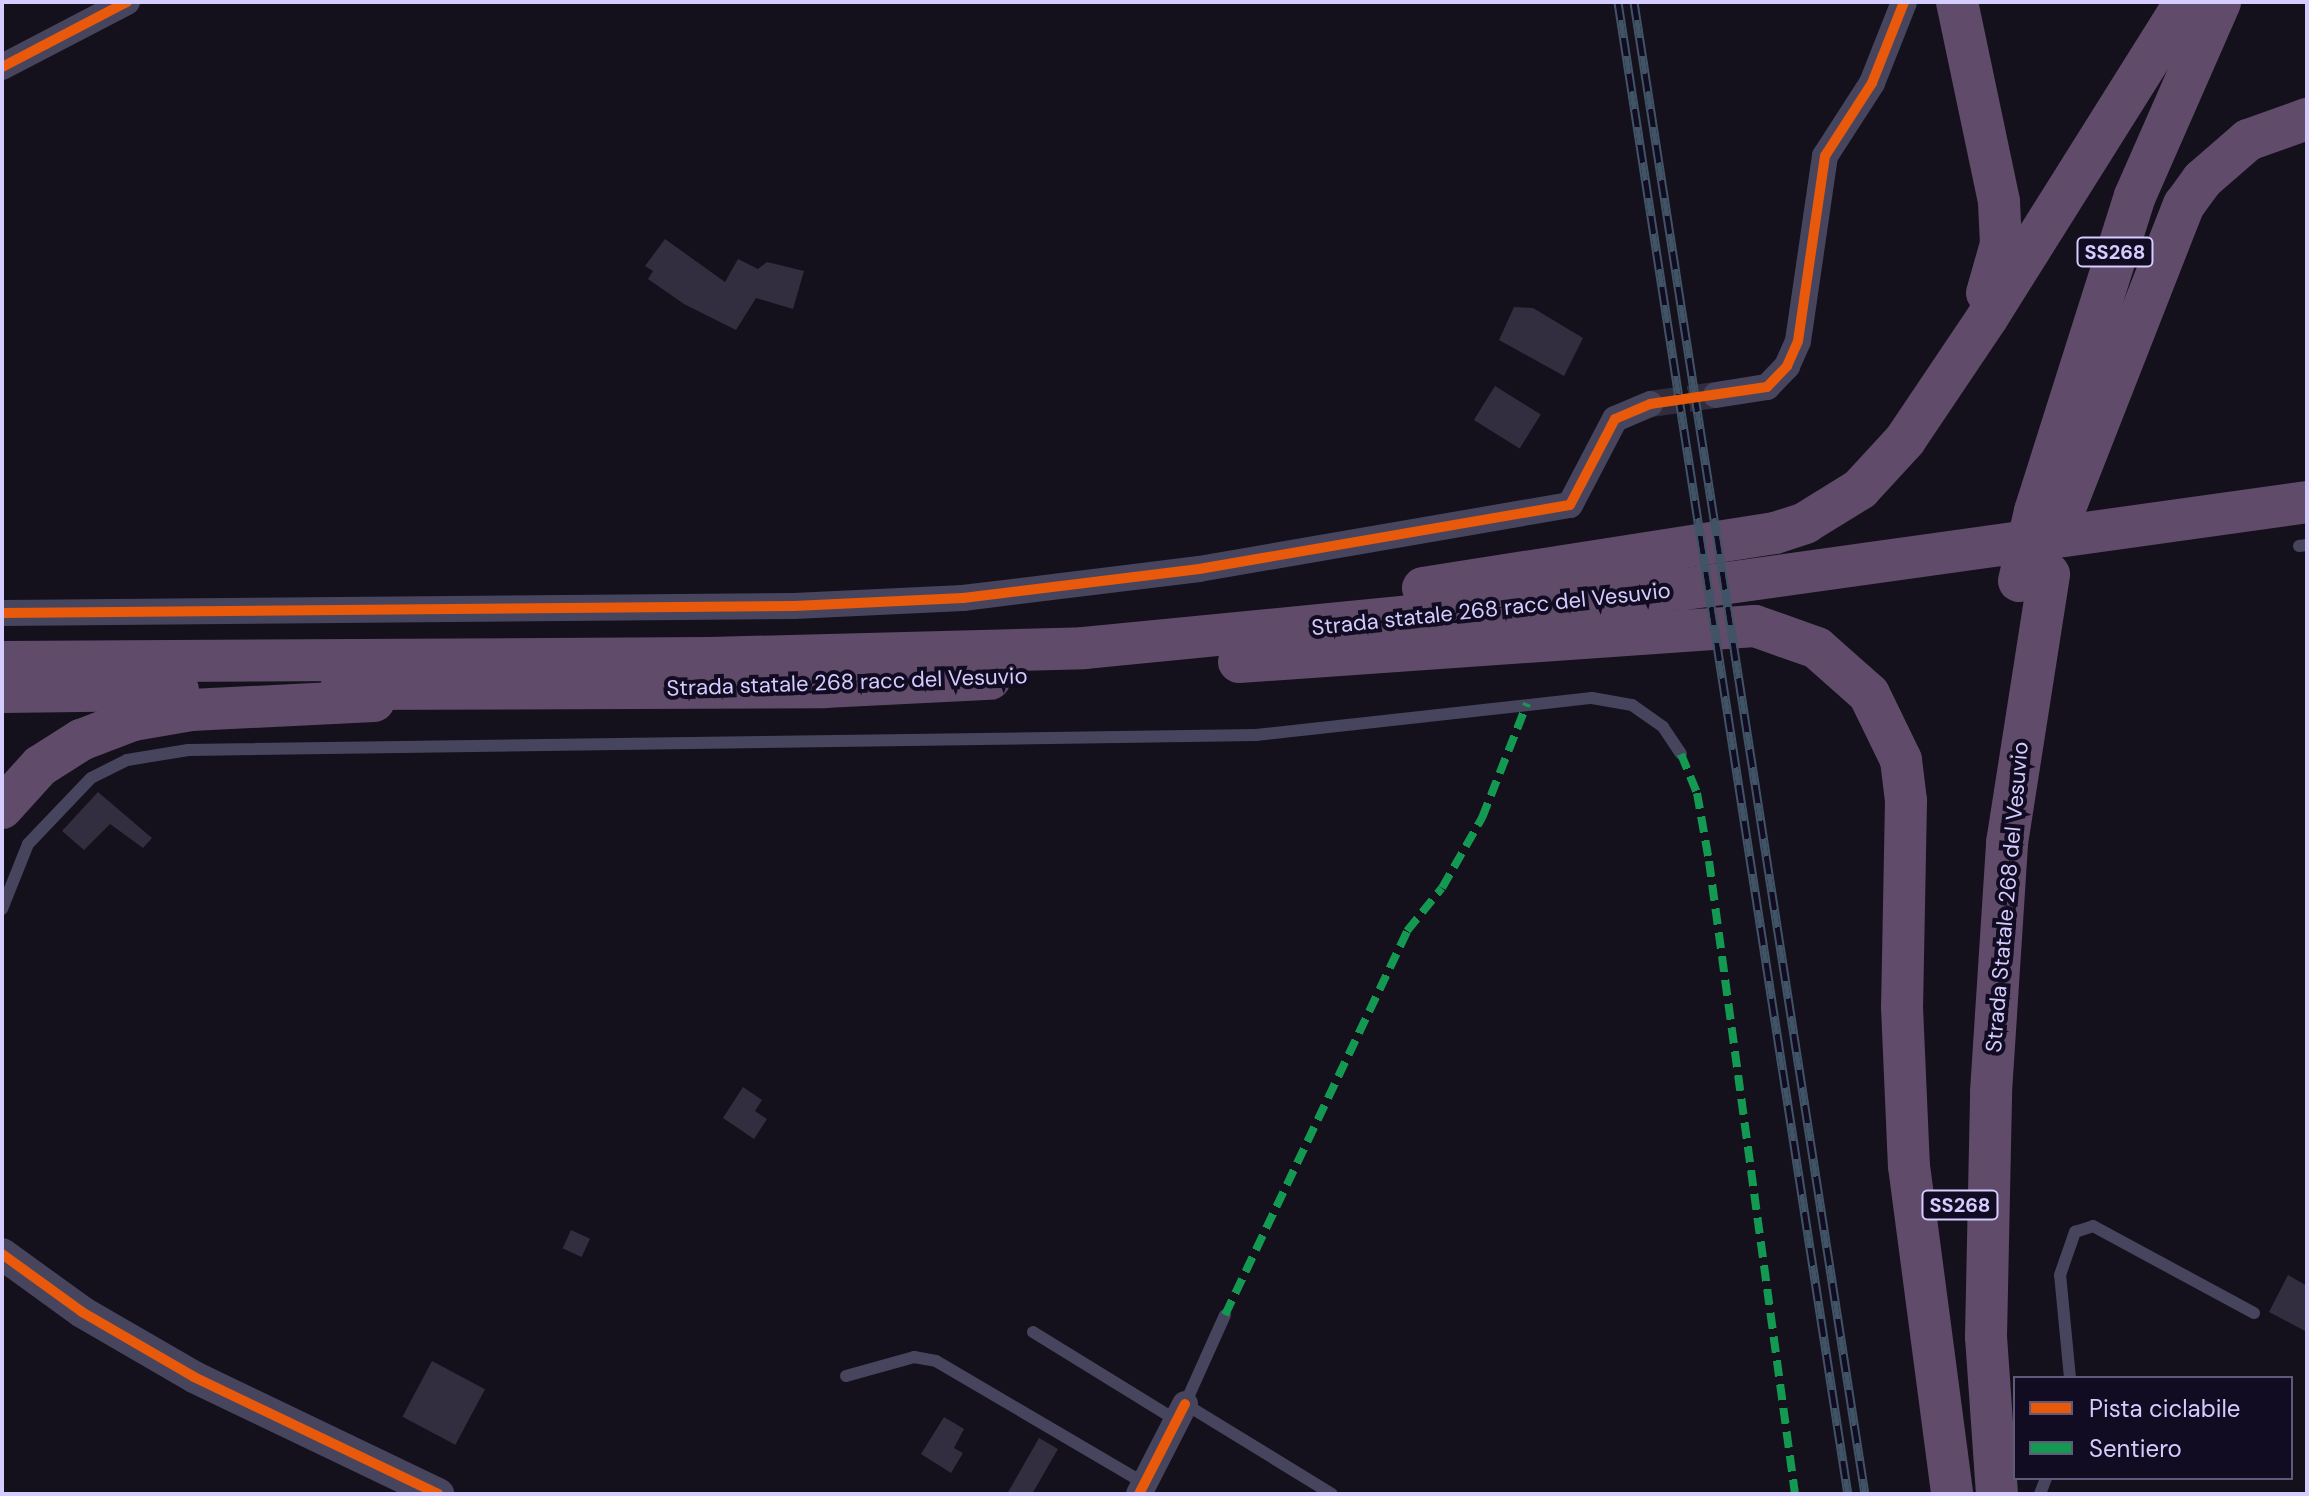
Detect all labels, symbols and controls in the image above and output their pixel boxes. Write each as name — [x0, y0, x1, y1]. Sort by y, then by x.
road number: SS268 — [2075, 236, 2155, 268]
street label: Strada statale 268 racc del Vesuvio — [1310, 577, 1672, 641]
street label: Strada statale 268 racc del Vesuvio — [666, 663, 1028, 701]
street label: Strada Statale 268 del Vesuvio — [1980, 740, 2034, 1054]
road number: SS268 — [1920, 1189, 2000, 1221]
legend — [2013, 1376, 2293, 1480]
text: Pista ciclabile — [2089, 1393, 2240, 1424]
text: Sentiero — [2089, 1433, 2182, 1464]

